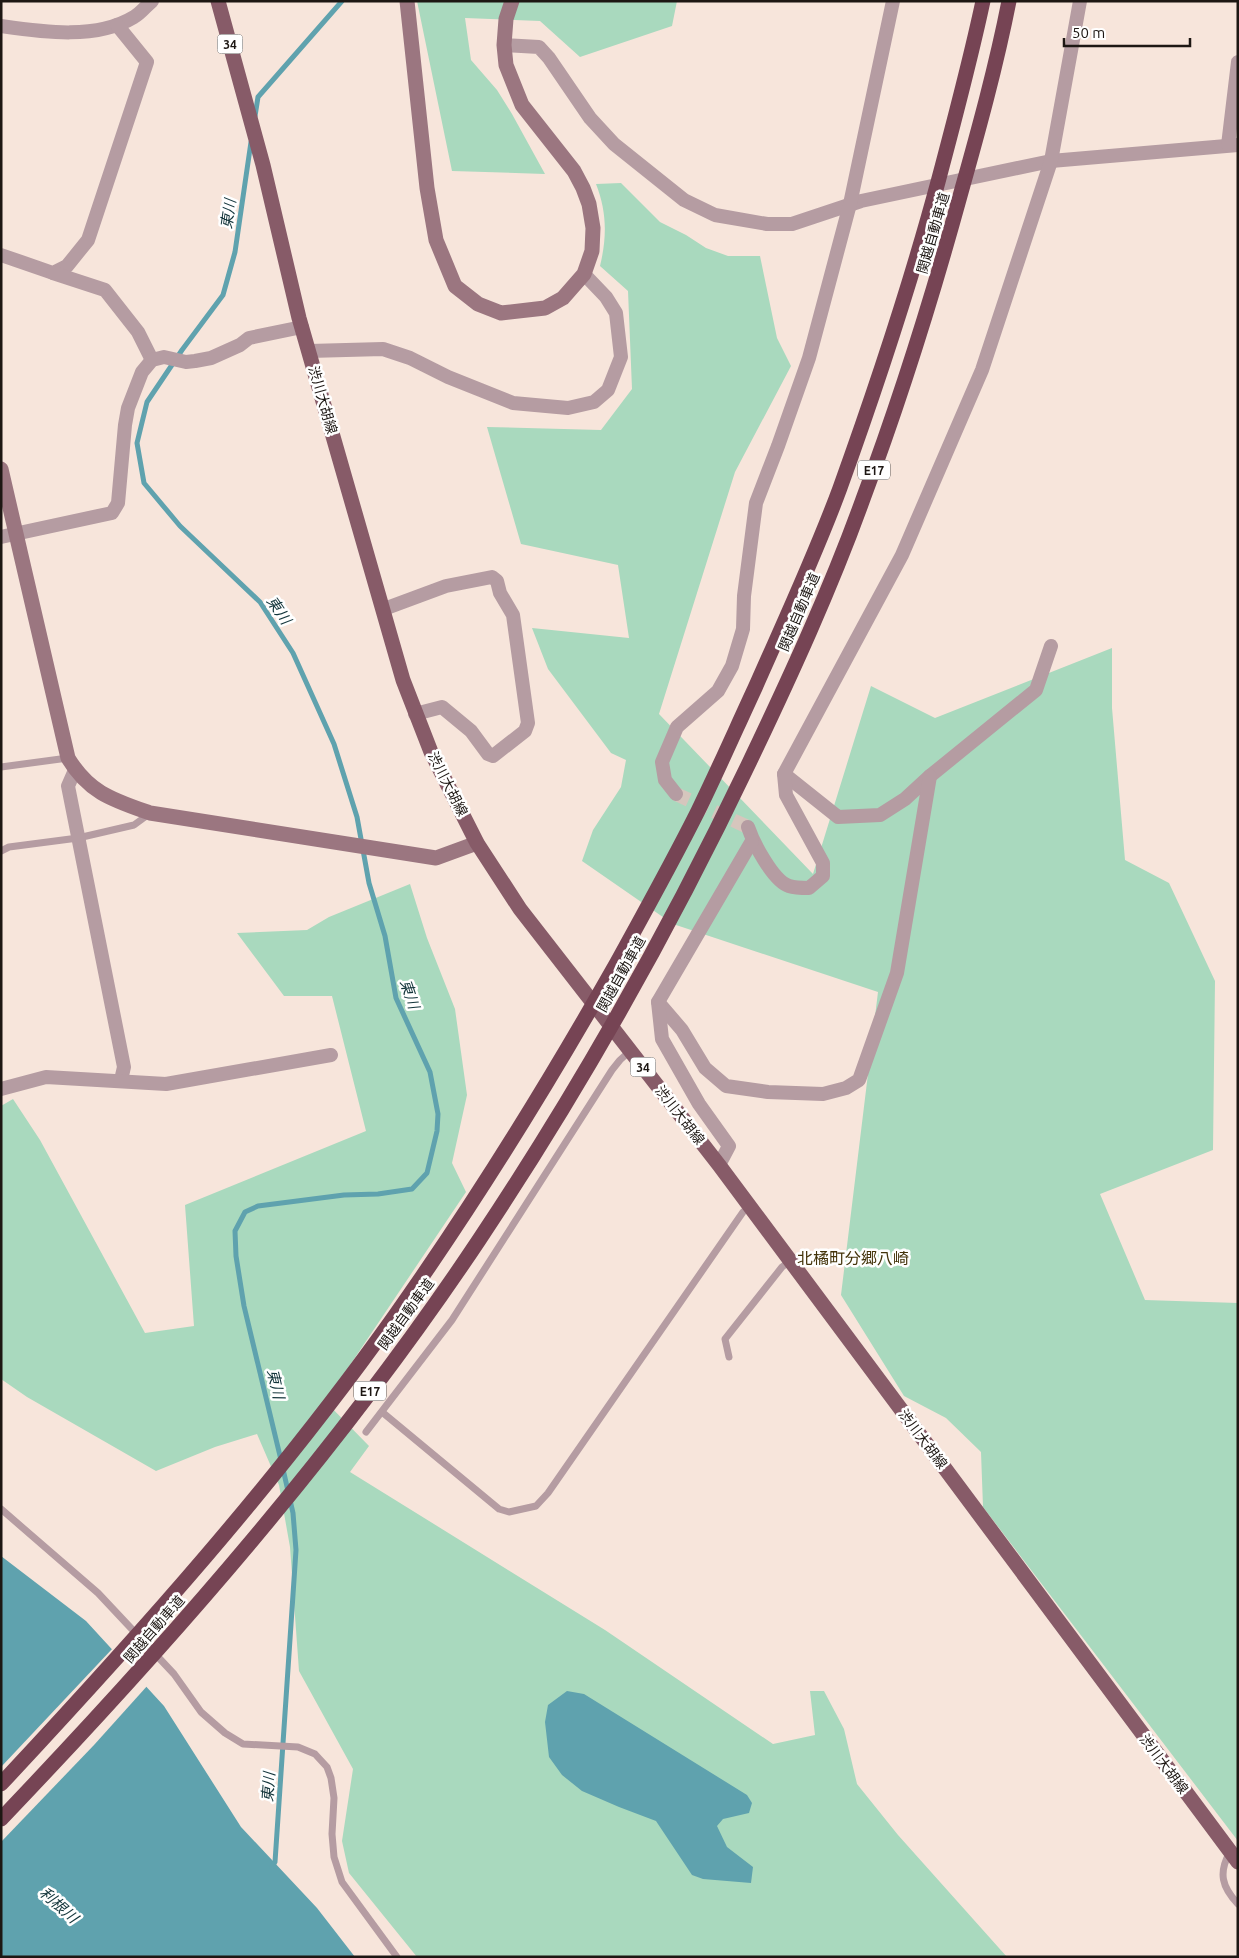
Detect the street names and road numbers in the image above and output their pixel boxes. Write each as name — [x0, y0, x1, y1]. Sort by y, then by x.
road number: 34 — [218, 34, 242, 54]
street label: 関越自動車道 — [914, 190, 952, 276]
street label: 渋川大胡線 — [306, 364, 340, 436]
road number: E17 — [858, 460, 890, 480]
street label: 関越自動車道 — [775, 570, 823, 654]
street label: 渋川大胡線 — [425, 749, 471, 819]
street label: 関越自動車道 — [594, 933, 648, 1015]
road number: 34 — [630, 1058, 656, 1076]
street label: 渋川大胡線 — [652, 1082, 708, 1148]
street label: 関越自動車道 — [375, 1275, 437, 1353]
road number: E17 — [354, 1382, 386, 1400]
street label: 渋川大胡線 — [896, 1406, 950, 1472]
street label: 関越自動車道 — [120, 1592, 188, 1666]
street label: 渋川大胡線 — [1137, 1731, 1191, 1797]

